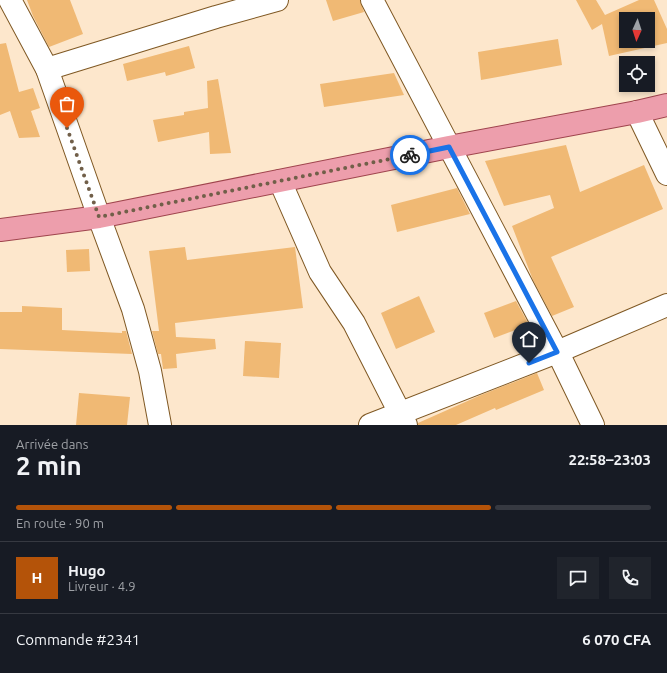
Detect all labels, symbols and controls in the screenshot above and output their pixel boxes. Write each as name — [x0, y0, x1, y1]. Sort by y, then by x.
north arrow — [619, 12, 655, 48]
map controls — [619, 12, 655, 92]
button: locate — [619, 56, 655, 92]
pin — [50, 87, 84, 128]
icon: bag — [56, 93, 78, 115]
courier — [390, 135, 430, 175]
icon: bike — [399, 144, 421, 166]
pin — [512, 322, 546, 363]
icon: home — [518, 328, 540, 350]
text: Arrivée dans — [16, 437, 88, 451]
text: 2 min — [16, 451, 82, 480]
text: 22:58–23:03 — [568, 451, 651, 468]
text: En route · 90 m — [16, 516, 104, 530]
button: chat — [557, 557, 599, 599]
button: phone — [609, 557, 651, 599]
text: Hugo — [68, 562, 106, 579]
text: H — [32, 569, 42, 586]
text: Livreur · 4.9 — [68, 579, 136, 593]
text: Commande #2341 — [16, 631, 140, 648]
text: 6 070 CFA — [582, 631, 651, 648]

